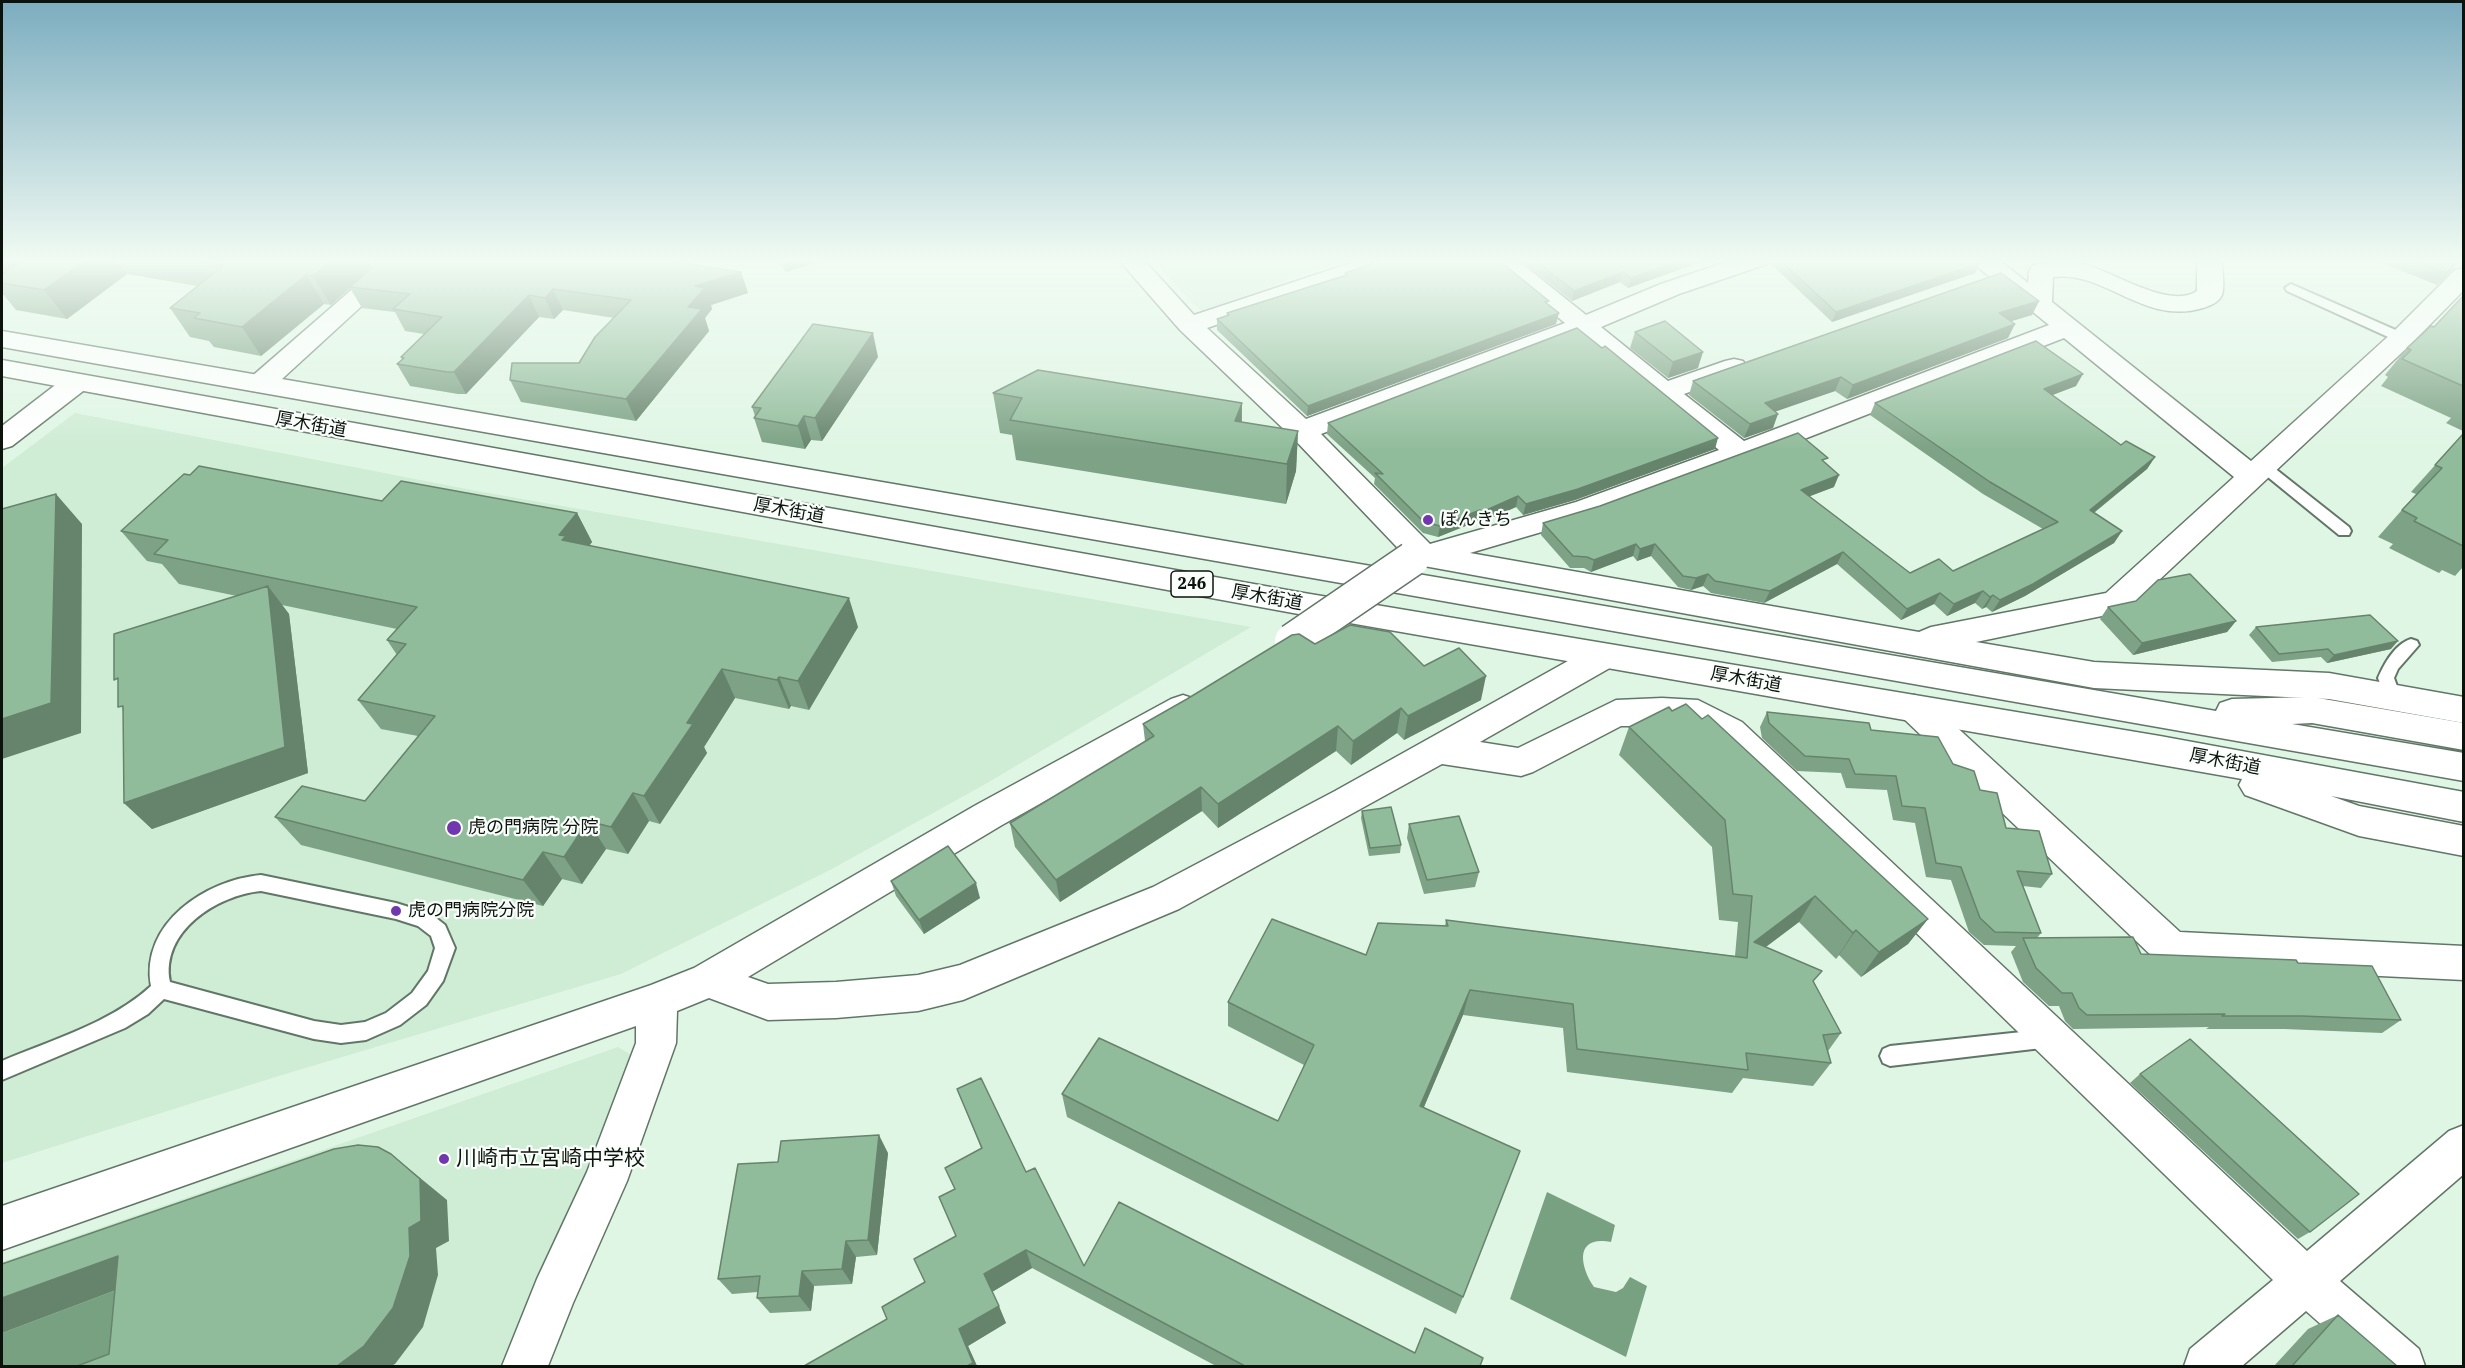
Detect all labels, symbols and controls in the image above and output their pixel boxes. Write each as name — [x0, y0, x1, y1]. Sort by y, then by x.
street label: 厚木街道 — [274, 408, 348, 442]
street label: 厚木街道 — [752, 494, 826, 528]
place label: ぽんきち — [1440, 509, 1512, 531]
marker: ぽんきち — [1421, 513, 1435, 527]
road number: 246 — [1171, 571, 1213, 597]
street label: 厚木街道 — [1230, 581, 1304, 615]
street label: 厚木街道 — [1709, 663, 1783, 697]
street label: 厚木街道 — [2188, 745, 2262, 779]
place label: 虎の門病院 分院 — [468, 817, 598, 839]
marker: 虎の門病院 分院 — [445, 819, 463, 837]
place label: 虎の門病院分院 — [408, 900, 534, 922]
marker: 虎の門病院分院 — [389, 904, 403, 918]
place label: 川崎市立宮崎中学校 — [456, 1146, 645, 1172]
marker: 川崎市立宮崎中学校 — [437, 1152, 451, 1166]

